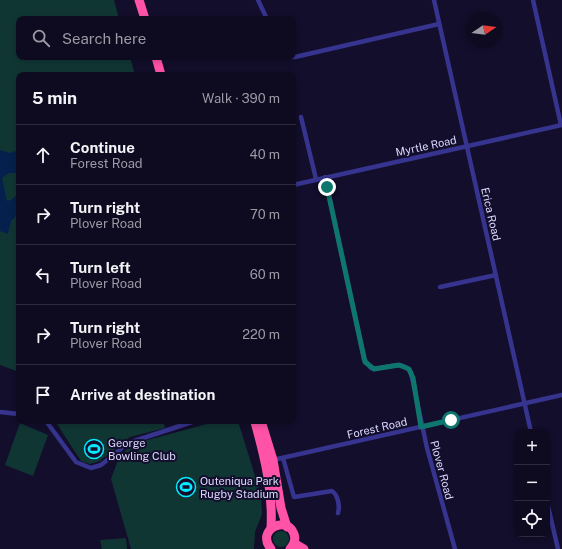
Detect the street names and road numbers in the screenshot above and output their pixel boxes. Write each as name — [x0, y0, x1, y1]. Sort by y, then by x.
street label: Myrtle Road — [394, 134, 458, 158]
street label: Erica Road — [479, 186, 503, 242]
street label: Forest Road — [346, 415, 408, 441]
street label: Plover Road — [428, 439, 456, 501]

